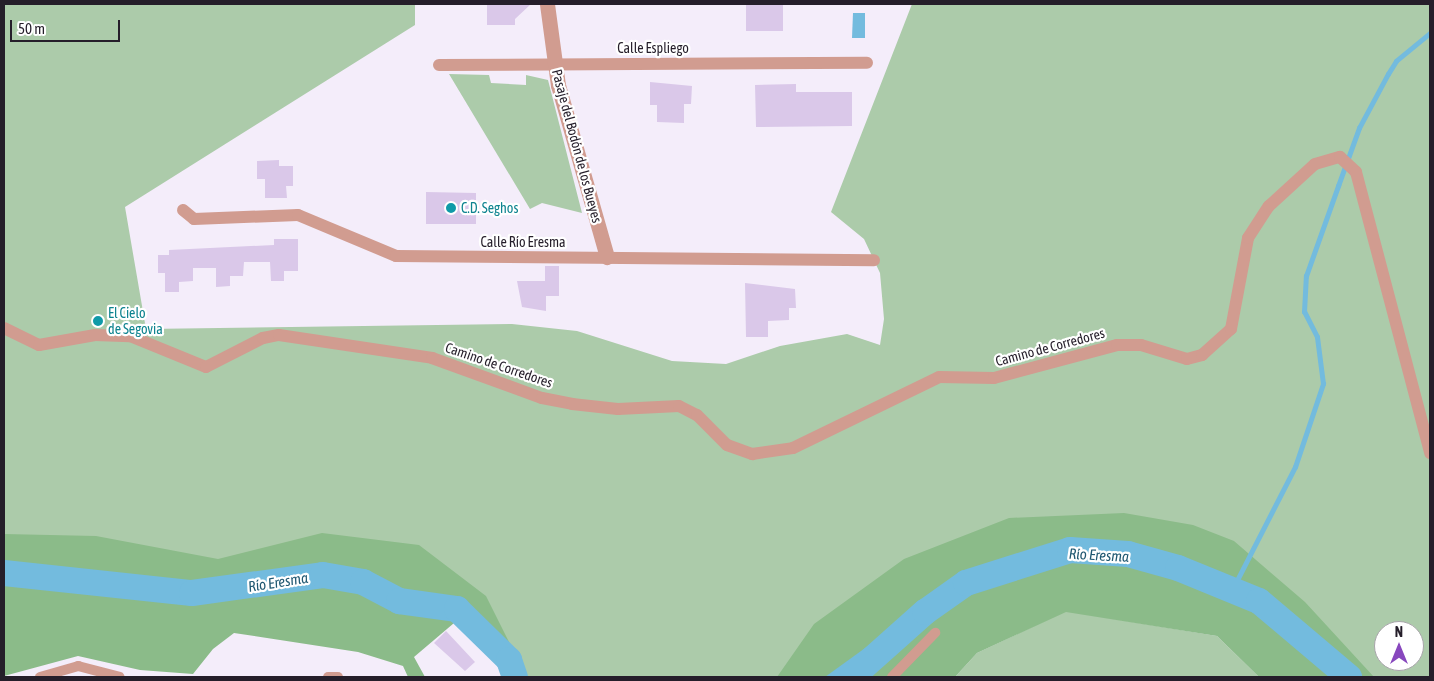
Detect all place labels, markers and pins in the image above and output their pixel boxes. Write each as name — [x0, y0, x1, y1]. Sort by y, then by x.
place label: C.D. Seghos — [461, 200, 518, 216]
marker: C.D. Seghos — [445, 202, 457, 214]
place label: El Cielo de Segovia — [108, 305, 163, 338]
marker: El Cielo de Segovia — [92, 315, 104, 327]

